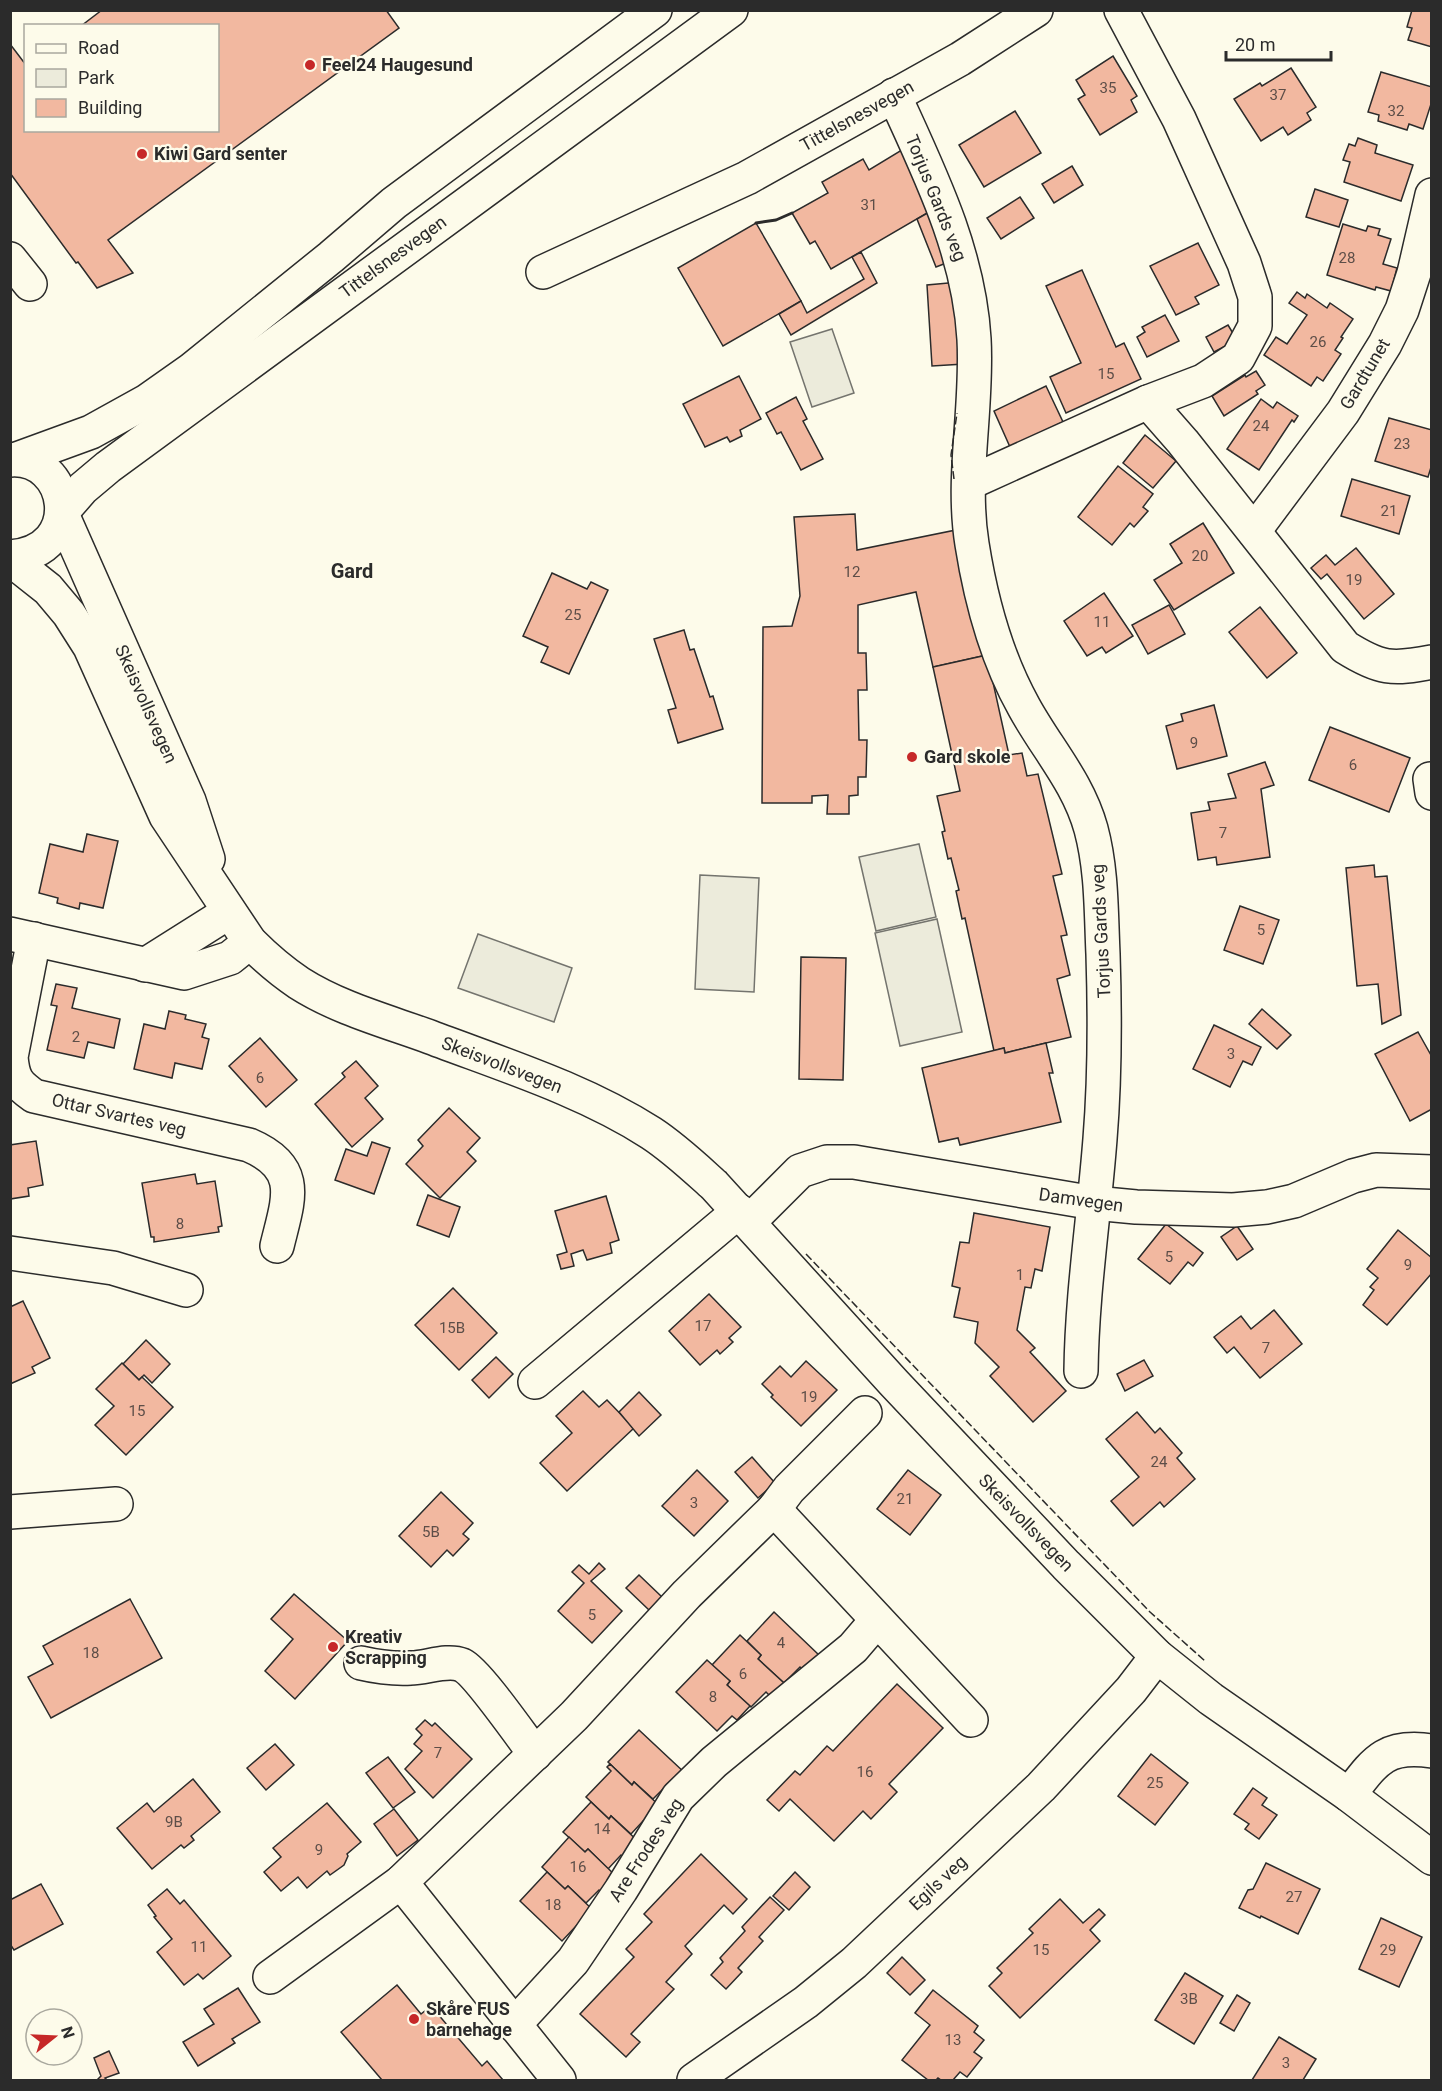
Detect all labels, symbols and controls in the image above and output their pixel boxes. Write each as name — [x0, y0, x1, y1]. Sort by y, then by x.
legend — [24, 24, 219, 132]
scale bar — [1226, 24, 1331, 62]
text: 20 m — [1235, 34, 1275, 55]
text: Road — [78, 37, 119, 58]
place label: Feel24 Haugesund — [322, 54, 473, 75]
marker: Feel24 Haugesund — [303, 58, 317, 72]
text: Park — [78, 67, 115, 88]
street label: Tittelsnesvegen — [796, 76, 917, 155]
house number: 35 — [1100, 79, 1116, 97]
house number: 37 — [1270, 86, 1286, 104]
text: Building — [78, 97, 142, 118]
house number: 32 — [1388, 102, 1404, 120]
street label: Torjus Gards veg — [902, 132, 971, 264]
place label: Kiwi Gard senter — [154, 143, 287, 164]
marker: Kiwi Gard senter — [135, 147, 149, 161]
house number: 31 — [861, 196, 877, 214]
street label: Tittelsnesvegen — [335, 211, 450, 302]
house number: 28 — [1339, 249, 1355, 267]
house number: 26 — [1310, 333, 1326, 351]
street label: Gardtunet — [1335, 334, 1394, 413]
house number: 15 — [1098, 365, 1114, 383]
house number: 24 — [1253, 417, 1270, 435]
house number: 23 — [1394, 435, 1410, 453]
house number: 21 — [1381, 502, 1397, 520]
house number: 20 — [1192, 547, 1208, 565]
district label: Gard — [331, 559, 373, 583]
house number: 12 — [844, 563, 860, 581]
house number: 19 — [1346, 571, 1362, 589]
house number: 25 — [565, 606, 581, 624]
house number: 11 — [1094, 613, 1110, 631]
street label: Skeisvollsvegen — [111, 641, 182, 766]
house number: 9 — [1190, 734, 1198, 752]
place label: Gard skole — [924, 746, 1011, 767]
marker: Gard skole — [905, 750, 919, 764]
house number: 6 — [1349, 756, 1357, 774]
house number: 7 — [1219, 824, 1227, 842]
street label: Torjus Gards veg — [1086, 863, 1115, 999]
house number: 5 — [1257, 921, 1265, 939]
house number: 2 — [72, 1028, 80, 1046]
street label: Skeisvollsvegen — [439, 1032, 565, 1097]
house number: 3 — [1227, 1045, 1235, 1063]
house number: 6 — [256, 1069, 264, 1087]
street label: Ottar Svartes veg — [50, 1089, 189, 1140]
street label: Damvegen — [1037, 1183, 1125, 1216]
house number: 8 — [176, 1215, 184, 1233]
house number: 5 — [1165, 1248, 1173, 1266]
house number: 9 — [1404, 1256, 1412, 1274]
house number: 1 — [1016, 1266, 1024, 1284]
house number: 17 — [695, 1317, 711, 1335]
house number: 15B — [439, 1319, 465, 1337]
house number: 7 — [1262, 1339, 1270, 1357]
house number: 19 — [801, 1388, 817, 1406]
house number: 15 — [129, 1402, 145, 1420]
house number: 24 — [1151, 1453, 1168, 1471]
street label: Skeisvollsvegen — [975, 1470, 1078, 1576]
house number: 21 — [897, 1490, 913, 1508]
house number: 3 — [690, 1494, 698, 1512]
house number: 5B — [422, 1523, 440, 1541]
house number: 5 — [588, 1606, 596, 1624]
place label: Kreativ Scrapping — [345, 1626, 427, 1668]
house number: 4 — [777, 1634, 786, 1652]
marker: Kreativ Scrapping — [326, 1640, 340, 1654]
house number: 18 — [83, 1644, 99, 1662]
house number: 6 — [739, 1665, 747, 1683]
house number: 8 — [709, 1688, 717, 1706]
house number: 7 — [434, 1744, 442, 1762]
house number: 16 — [857, 1763, 873, 1781]
house number: 25 — [1147, 1774, 1163, 1792]
street label: Are Frodes veg — [604, 1794, 687, 1905]
house number: 9B — [165, 1813, 183, 1831]
house number: 14 — [594, 1820, 611, 1838]
house number: 9 — [315, 1841, 323, 1859]
street label: Egils veg — [905, 1851, 971, 1915]
house number: 16 — [570, 1858, 586, 1876]
house number: 27 — [1286, 1888, 1302, 1906]
house number: 18 — [545, 1896, 561, 1914]
house number: 11 — [191, 1938, 207, 1956]
house number: 15 — [1033, 1941, 1049, 1959]
house number: 29 — [1380, 1941, 1396, 1959]
house number: 3B — [1180, 1990, 1198, 2008]
place label: Skåre FUS barnehage — [426, 1998, 512, 2040]
north arrow — [24, 2007, 84, 2067]
marker: Skåre FUS barnehage — [407, 2012, 421, 2026]
text: N — [57, 2024, 79, 2041]
house number: 13 — [945, 2031, 961, 2049]
house number: 3 — [1282, 2054, 1290, 2072]

